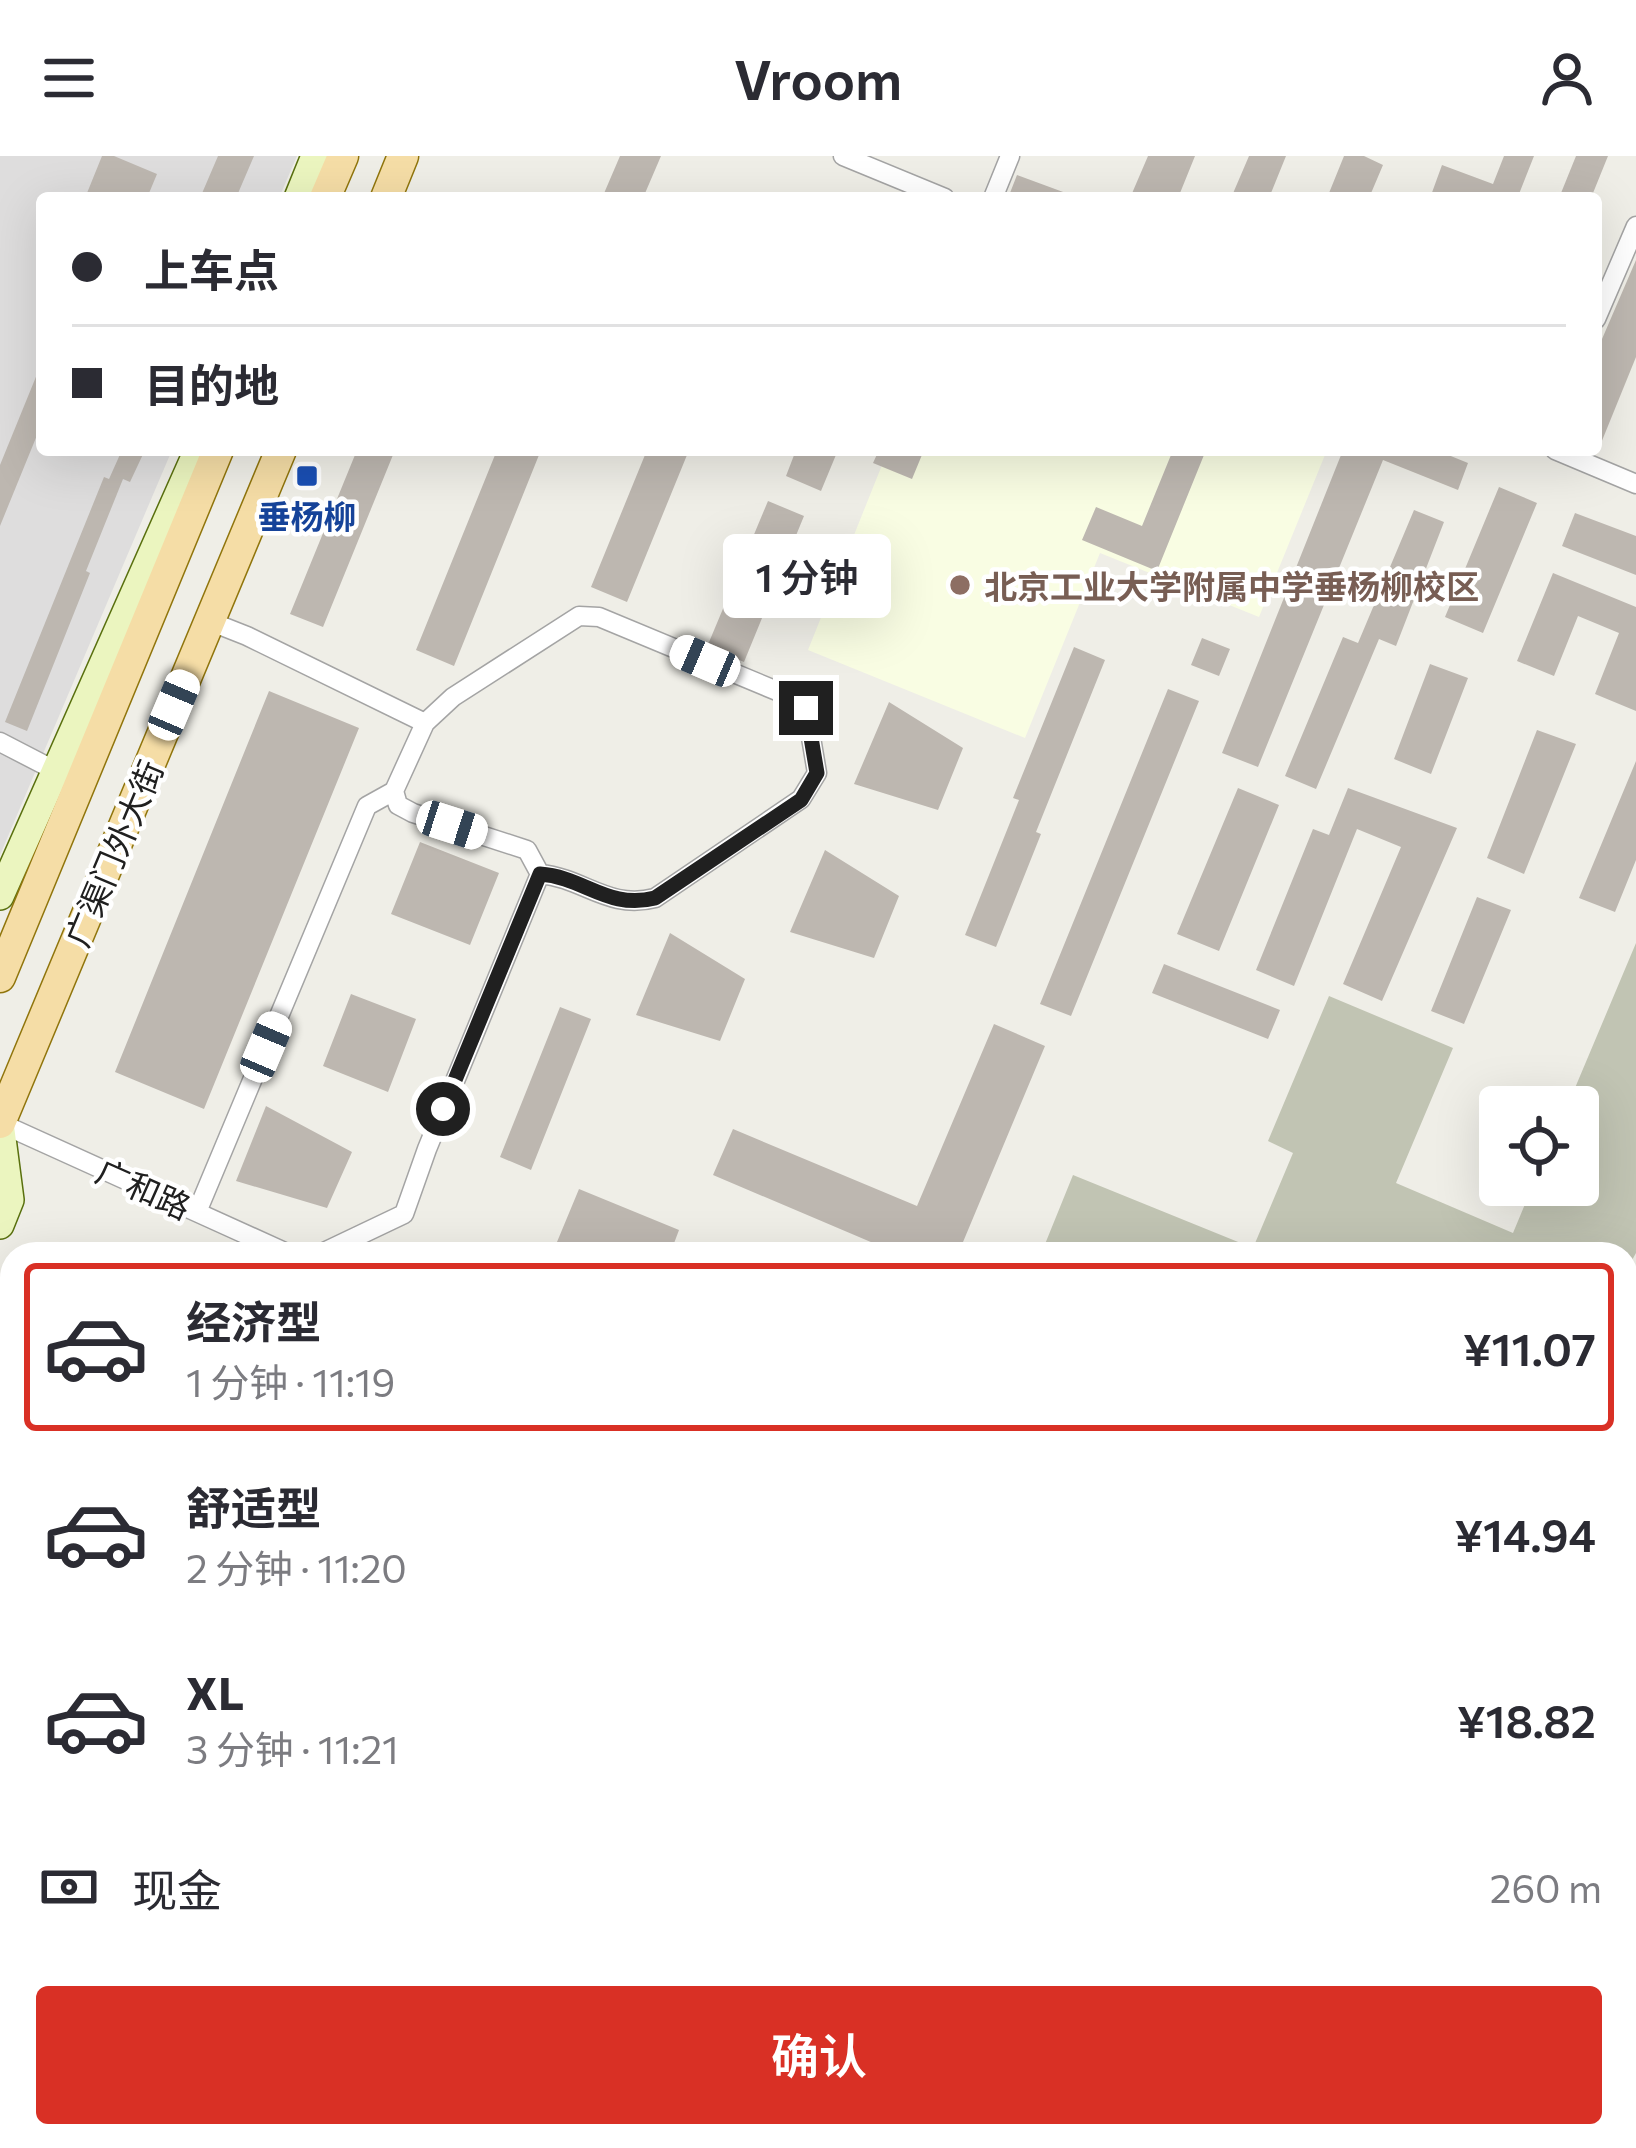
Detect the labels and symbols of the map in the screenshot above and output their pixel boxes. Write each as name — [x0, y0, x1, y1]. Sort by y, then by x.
marker: 垂杨柳 — [294, 463, 320, 489]
place label: 垂杨柳 — [258, 495, 357, 536]
callout: 1 分钟 — [722, 534, 890, 618]
place label: 北京工业大学附属中学垂杨柳校区 — [984, 565, 1479, 606]
marker: 北京工业大学附属中学垂杨柳校区 — [947, 572, 973, 598]
car — [665, 630, 745, 692]
car — [143, 665, 205, 745]
route end — [779, 681, 833, 735]
street label: 广渠门外大街 — [55, 754, 171, 952]
car — [412, 797, 492, 853]
car — [235, 1007, 297, 1087]
route start — [416, 1082, 470, 1136]
street label: 广和路 — [90, 1149, 198, 1227]

